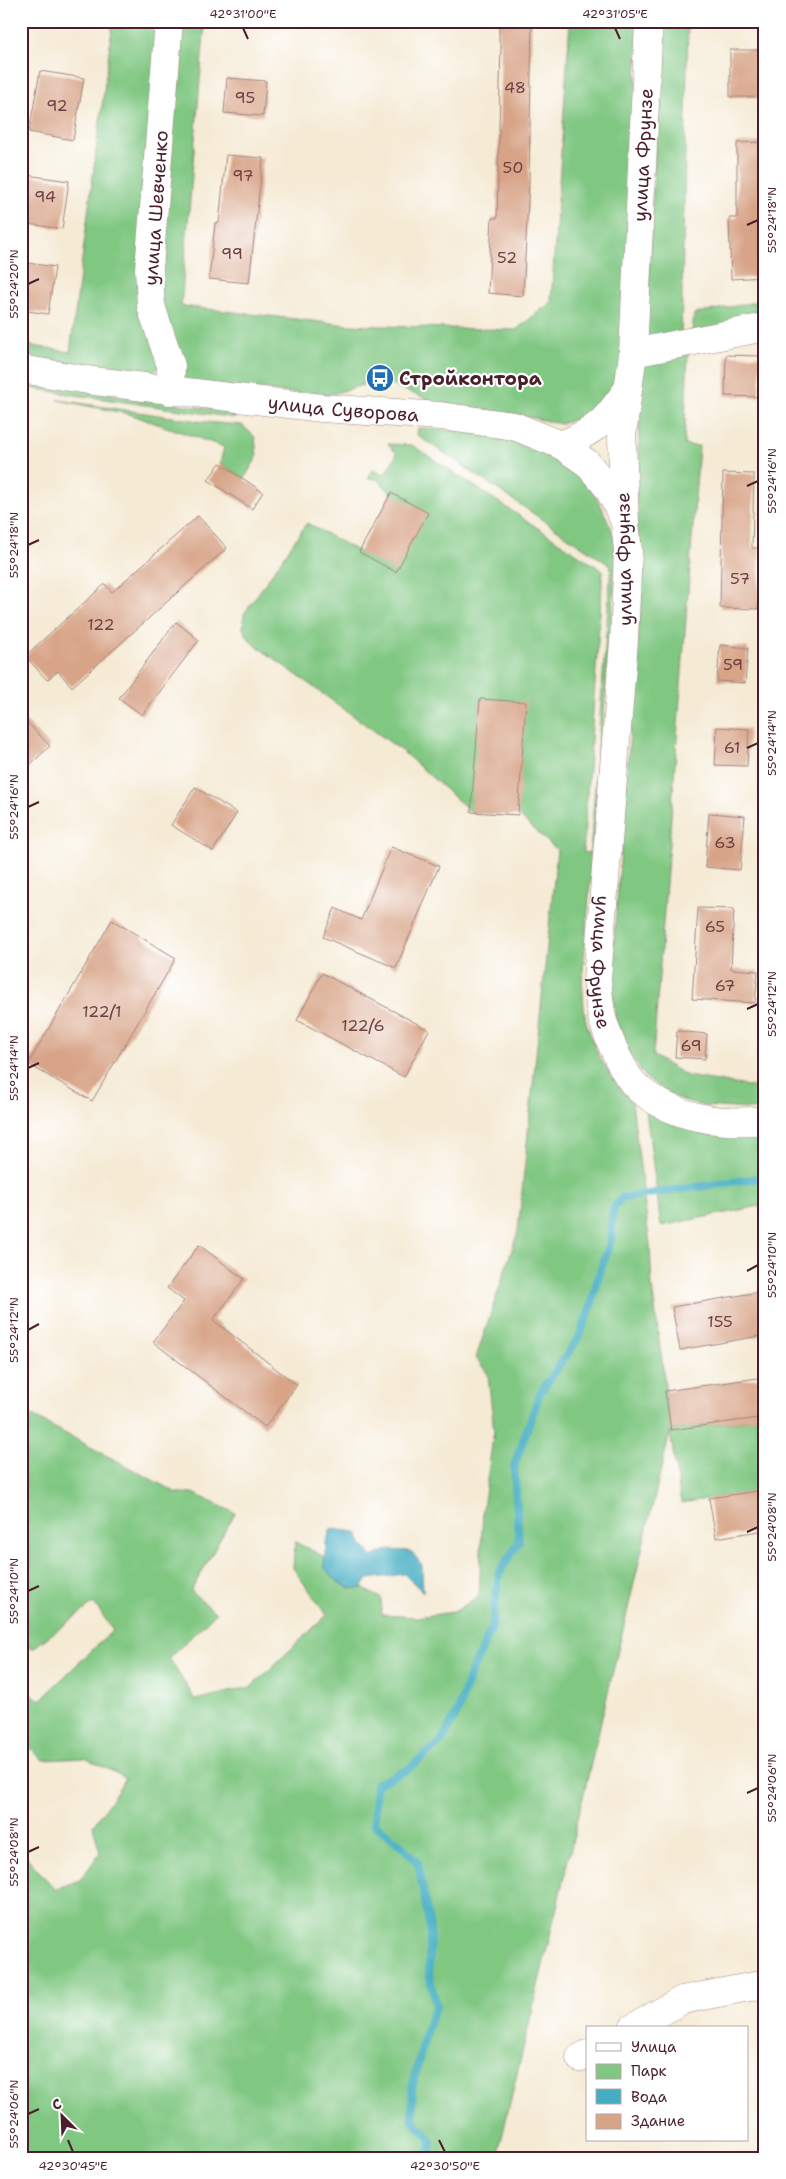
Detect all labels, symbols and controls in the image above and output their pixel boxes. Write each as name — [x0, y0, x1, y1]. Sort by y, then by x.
text: 42°31'00"E — [210, 6, 276, 22]
text: 42°31'05"E — [582, 6, 648, 22]
house number: 48 — [504, 77, 526, 98]
house number: 95 — [235, 87, 255, 108]
street label: улица Фрунзе — [627, 88, 658, 222]
house number: 92 — [46, 95, 68, 116]
street label: улица Шевченко — [138, 130, 174, 286]
house number: 50 — [503, 157, 523, 178]
house number: 97 — [232, 165, 254, 186]
house number: 94 — [34, 186, 56, 207]
text: 55°24'18"N — [764, 187, 780, 253]
house number: 99 — [221, 243, 243, 264]
house number: 52 — [497, 247, 517, 268]
text: 55°24'20"N — [6, 249, 22, 319]
bus stop icon: Стройконтора — [365, 363, 395, 393]
place label: Стройконтора — [399, 366, 542, 391]
street label: улица Суворова — [266, 389, 420, 427]
text: 55°24'16"N — [764, 448, 780, 514]
street label: улица Фрунзе — [610, 492, 638, 626]
text: 55°24'18"N — [6, 512, 22, 578]
house number: 57 — [730, 568, 750, 589]
house number: 122 — [87, 614, 115, 635]
house number: 59 — [723, 654, 743, 675]
text: 55°24'14"N — [764, 710, 780, 776]
house number: 61 — [724, 737, 740, 758]
text: 55°24'16"N — [6, 774, 22, 840]
house number: 63 — [714, 832, 736, 853]
street label: улица Фрунзе — [584, 895, 617, 1032]
house number: 65 — [705, 916, 725, 937]
text: 55°24'12"N — [764, 971, 780, 1037]
house number: 67 — [715, 975, 735, 996]
house number: 122/1 — [82, 1001, 122, 1022]
house number: 122/6 — [341, 1015, 385, 1036]
text: 55°24'14"N — [6, 1035, 22, 1101]
house number: 69 — [680, 1035, 702, 1056]
text: 55°24'10"N — [764, 1232, 780, 1298]
text: 55°24'12"N — [6, 1297, 22, 1363]
house number: 155 — [707, 1311, 733, 1332]
text: 55°24'08"N — [764, 1492, 780, 1562]
text: 55°24'10"N — [6, 1558, 22, 1624]
text: 55°24'06"N — [764, 1754, 780, 1822]
text: 55°24'08"N — [6, 1817, 22, 1887]
legend — [586, 2026, 748, 2142]
text: Улица — [631, 2037, 677, 2057]
text: Парк — [631, 2061, 667, 2081]
text: 55°24'06"N — [6, 2080, 22, 2148]
text: Вода — [631, 2087, 668, 2107]
north arrow — [38, 2092, 88, 2142]
text: С — [49, 2094, 64, 2114]
text: Здание — [631, 2111, 685, 2131]
text: 42°30'45"E — [38, 2158, 108, 2174]
text: 42°30'50"E — [410, 2158, 480, 2174]

